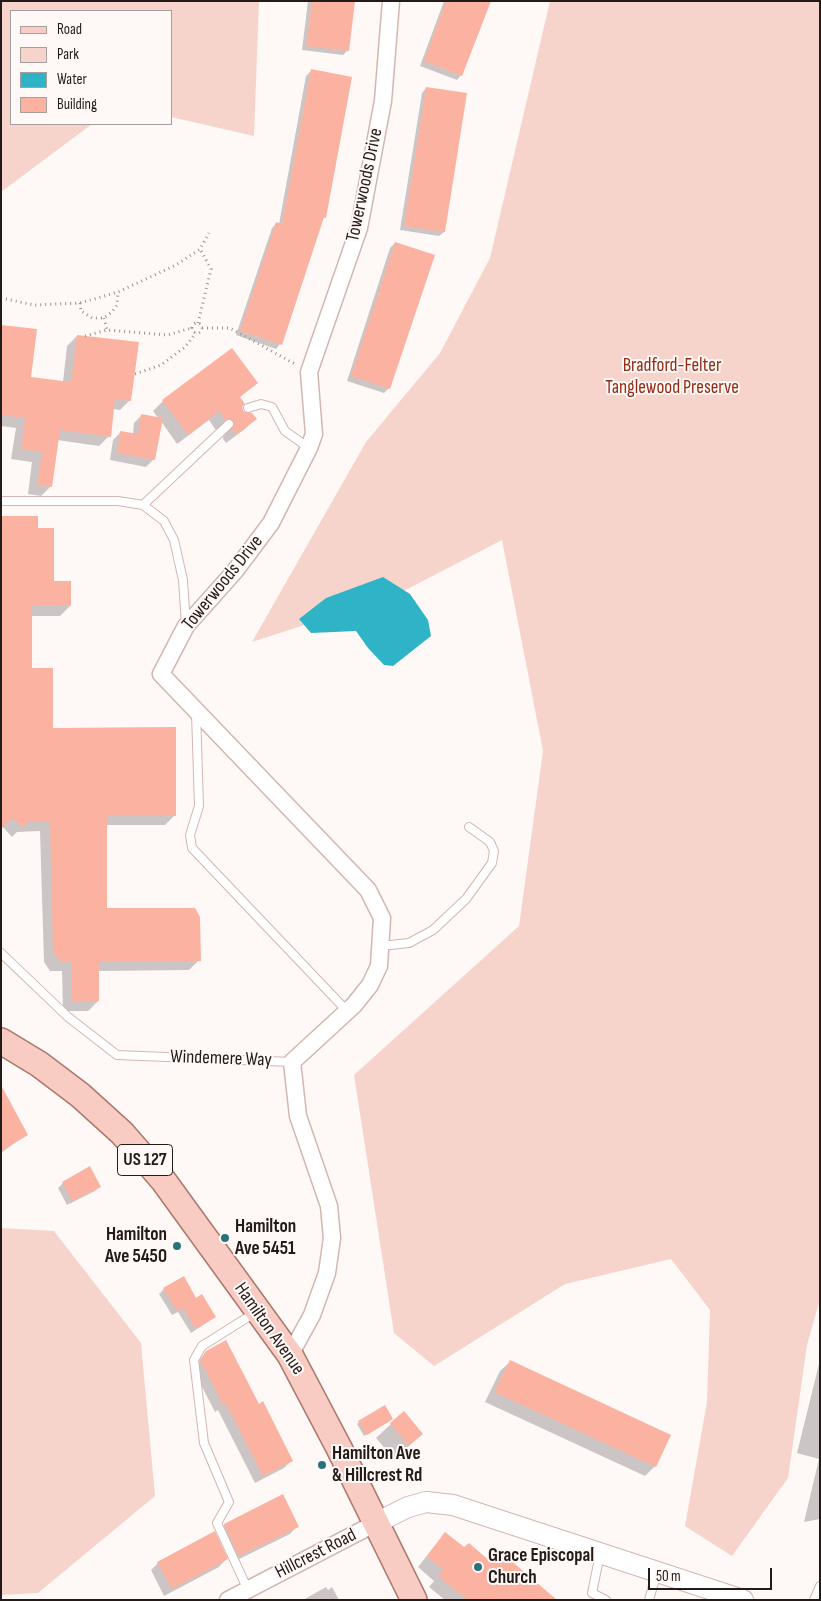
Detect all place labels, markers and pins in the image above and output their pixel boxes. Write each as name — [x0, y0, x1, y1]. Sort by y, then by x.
place label: Hamilton Ave 5451 — [235, 1216, 296, 1260]
place label: Hamilton Ave 5450 — [105, 1224, 167, 1268]
marker: Hamilton Ave 5451 — [219, 1232, 231, 1244]
marker: Hamilton Ave 5450 — [171, 1240, 183, 1252]
place label: Hamilton Ave & Hillcrest Rd — [332, 1443, 422, 1487]
marker: Hamilton Ave & Hillcrest Rd — [316, 1459, 328, 1471]
place label: Grace Episcopal Church — [488, 1545, 594, 1589]
marker: Grace Episcopal Church — [472, 1561, 484, 1573]

